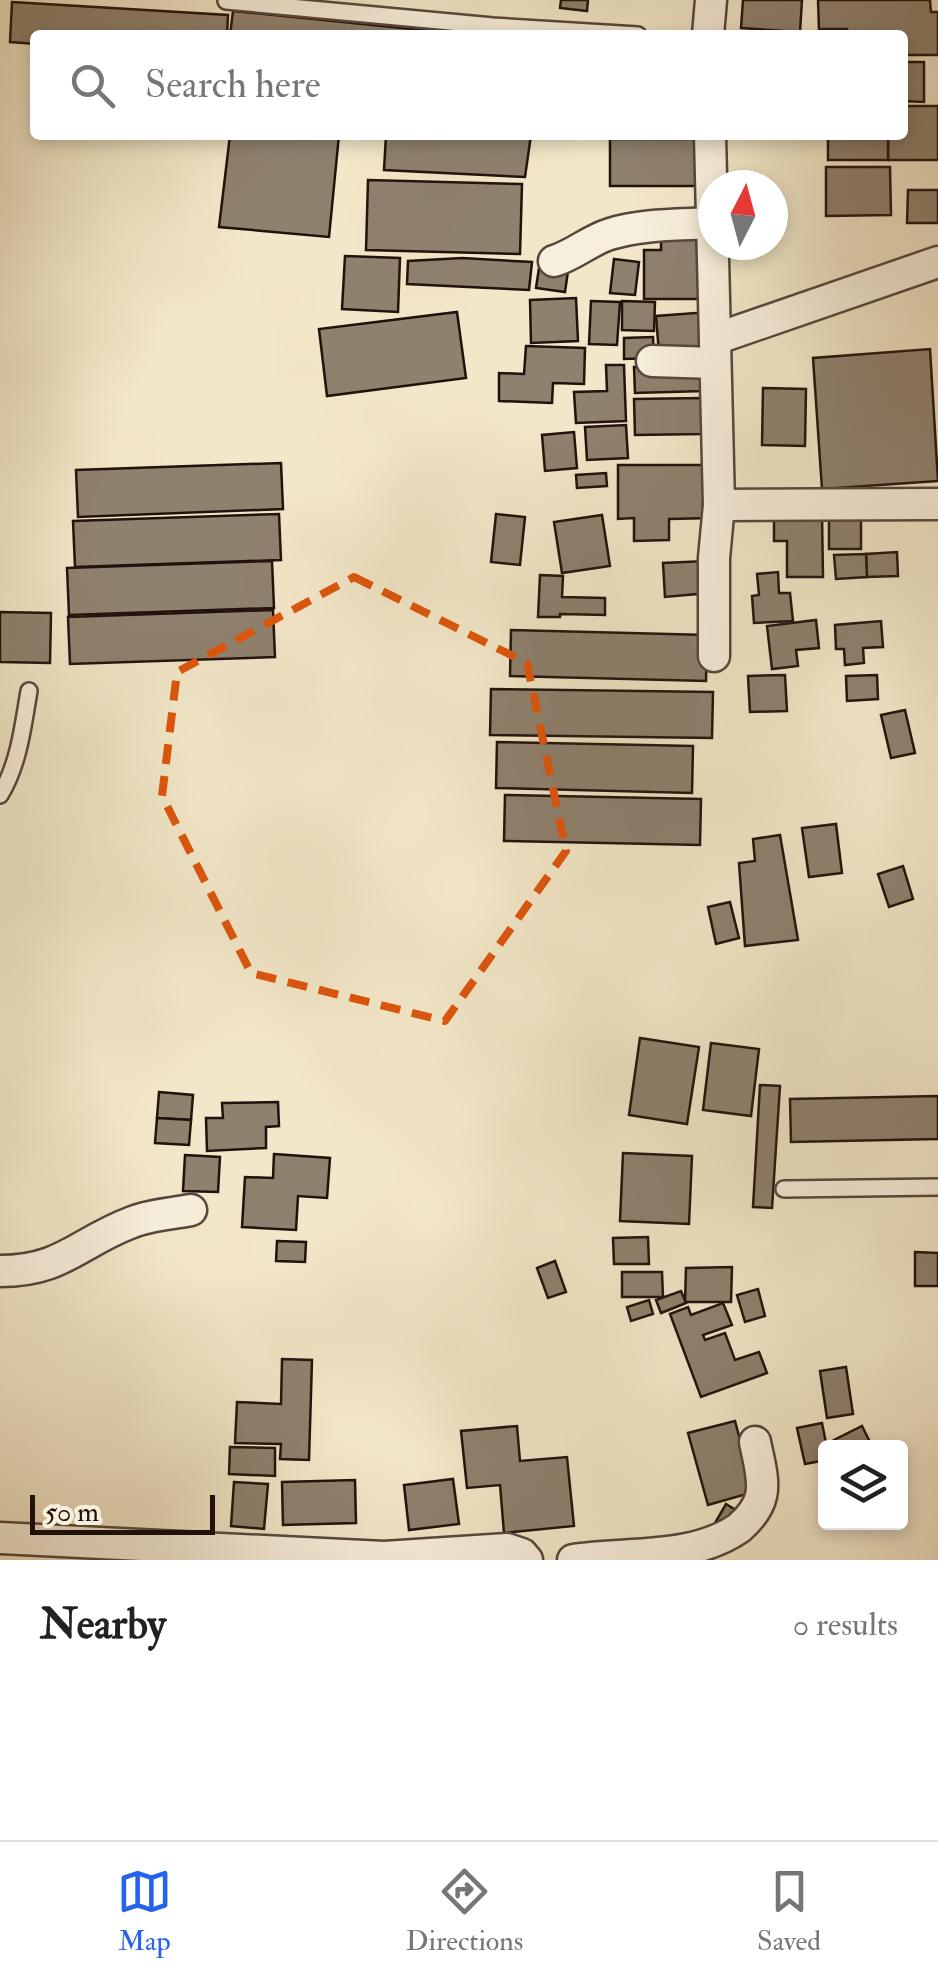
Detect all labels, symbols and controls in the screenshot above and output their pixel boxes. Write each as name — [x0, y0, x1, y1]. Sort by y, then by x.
search box — [30, 30, 908, 140]
icon: search — [65, 58, 120, 113]
text: Search here — [145, 61, 321, 109]
north arrow — [698, 170, 788, 260]
map controls — [818, 1440, 908, 1530]
button: layers — [818, 1440, 908, 1530]
scale bar — [30, 1490, 215, 1534]
text: 50 m — [45, 1495, 99, 1530]
text: Nearby — [40, 1599, 166, 1651]
text: 0 results — [793, 1605, 898, 1645]
tab: Map — [117, 1864, 172, 1959]
tab: Directions — [406, 1864, 523, 1959]
tab: Saved — [757, 1864, 821, 1959]

